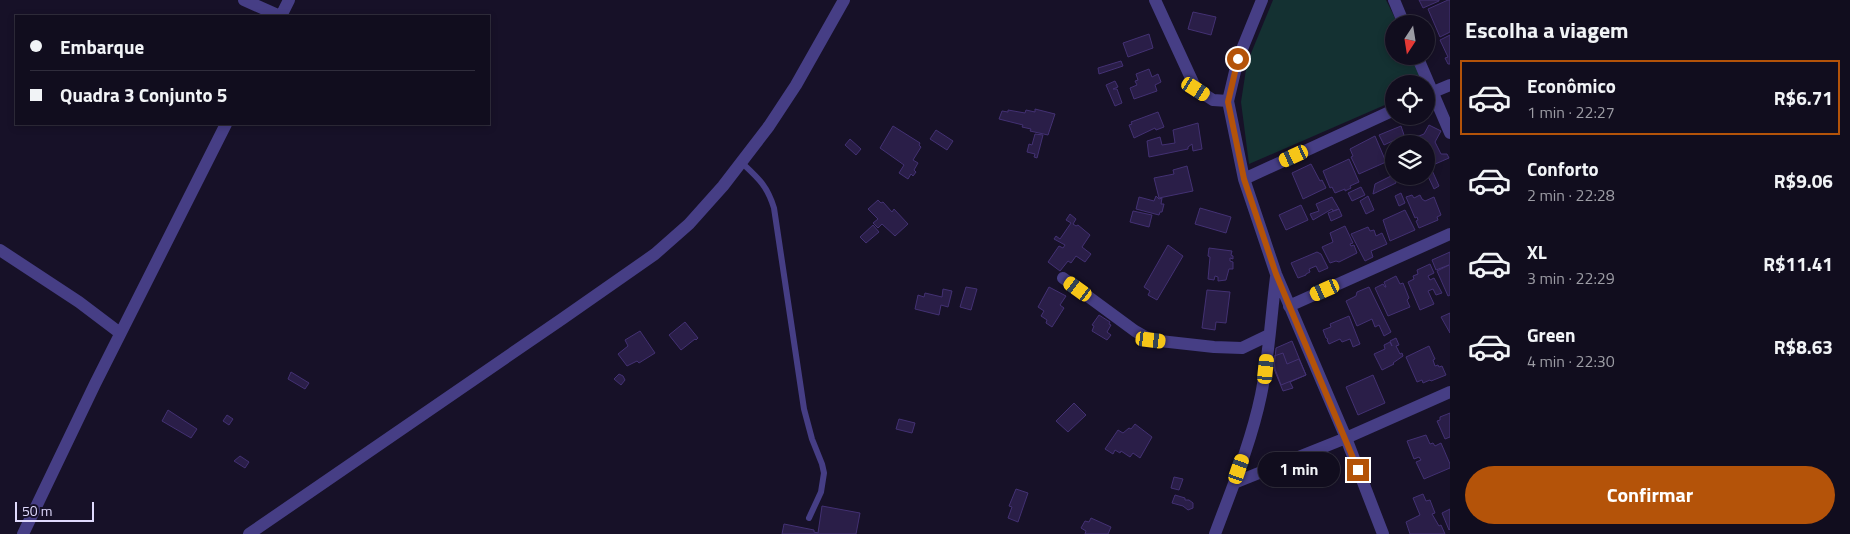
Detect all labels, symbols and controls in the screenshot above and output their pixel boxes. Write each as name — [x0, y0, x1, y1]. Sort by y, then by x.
text: Escolha a viagem — [1465, 13, 1629, 47]
north arrow — [1385, 15, 1435, 65]
map controls — [1385, 15, 1435, 185]
text: Embarque — [60, 32, 144, 61]
route start — [1227, 48, 1249, 70]
text: Econômico — [1527, 71, 1616, 100]
car — [1179, 75, 1212, 103]
button: locate — [1385, 75, 1435, 125]
icon: car — [1467, 75, 1512, 120]
text: Quadra 3 Conjunto 5 — [60, 80, 227, 109]
text: R$6.71 — [1774, 83, 1833, 112]
text: 1 min · 22:27 — [1527, 100, 1615, 124]
button: layers — [1385, 135, 1435, 185]
car — [1277, 143, 1310, 169]
text: Conforto — [1527, 154, 1599, 183]
icon: car — [1467, 158, 1512, 203]
text: R$9.06 — [1774, 166, 1833, 195]
text: 2 min · 22:28 — [1527, 183, 1615, 207]
text: XL — [1527, 237, 1547, 266]
icon: car — [1467, 241, 1512, 286]
text: R$11.41 — [1763, 249, 1833, 278]
text: 3 min · 22:29 — [1527, 266, 1615, 290]
car — [1061, 274, 1094, 304]
car — [1308, 277, 1341, 303]
text: Green — [1527, 320, 1576, 349]
icon: car — [1467, 324, 1512, 369]
car — [1135, 331, 1166, 349]
text: R$8.63 — [1774, 332, 1833, 361]
text: 4 min · 22:30 — [1527, 349, 1615, 373]
car — [1256, 353, 1275, 385]
car — [1227, 452, 1250, 486]
callout: 1 min — [1258, 452, 1340, 488]
text: 1 min — [1280, 457, 1318, 481]
route end — [1347, 459, 1369, 481]
button: Confirmar — [1465, 466, 1835, 524]
scale bar — [15, 499, 94, 522]
text: 50 m — [22, 500, 52, 521]

